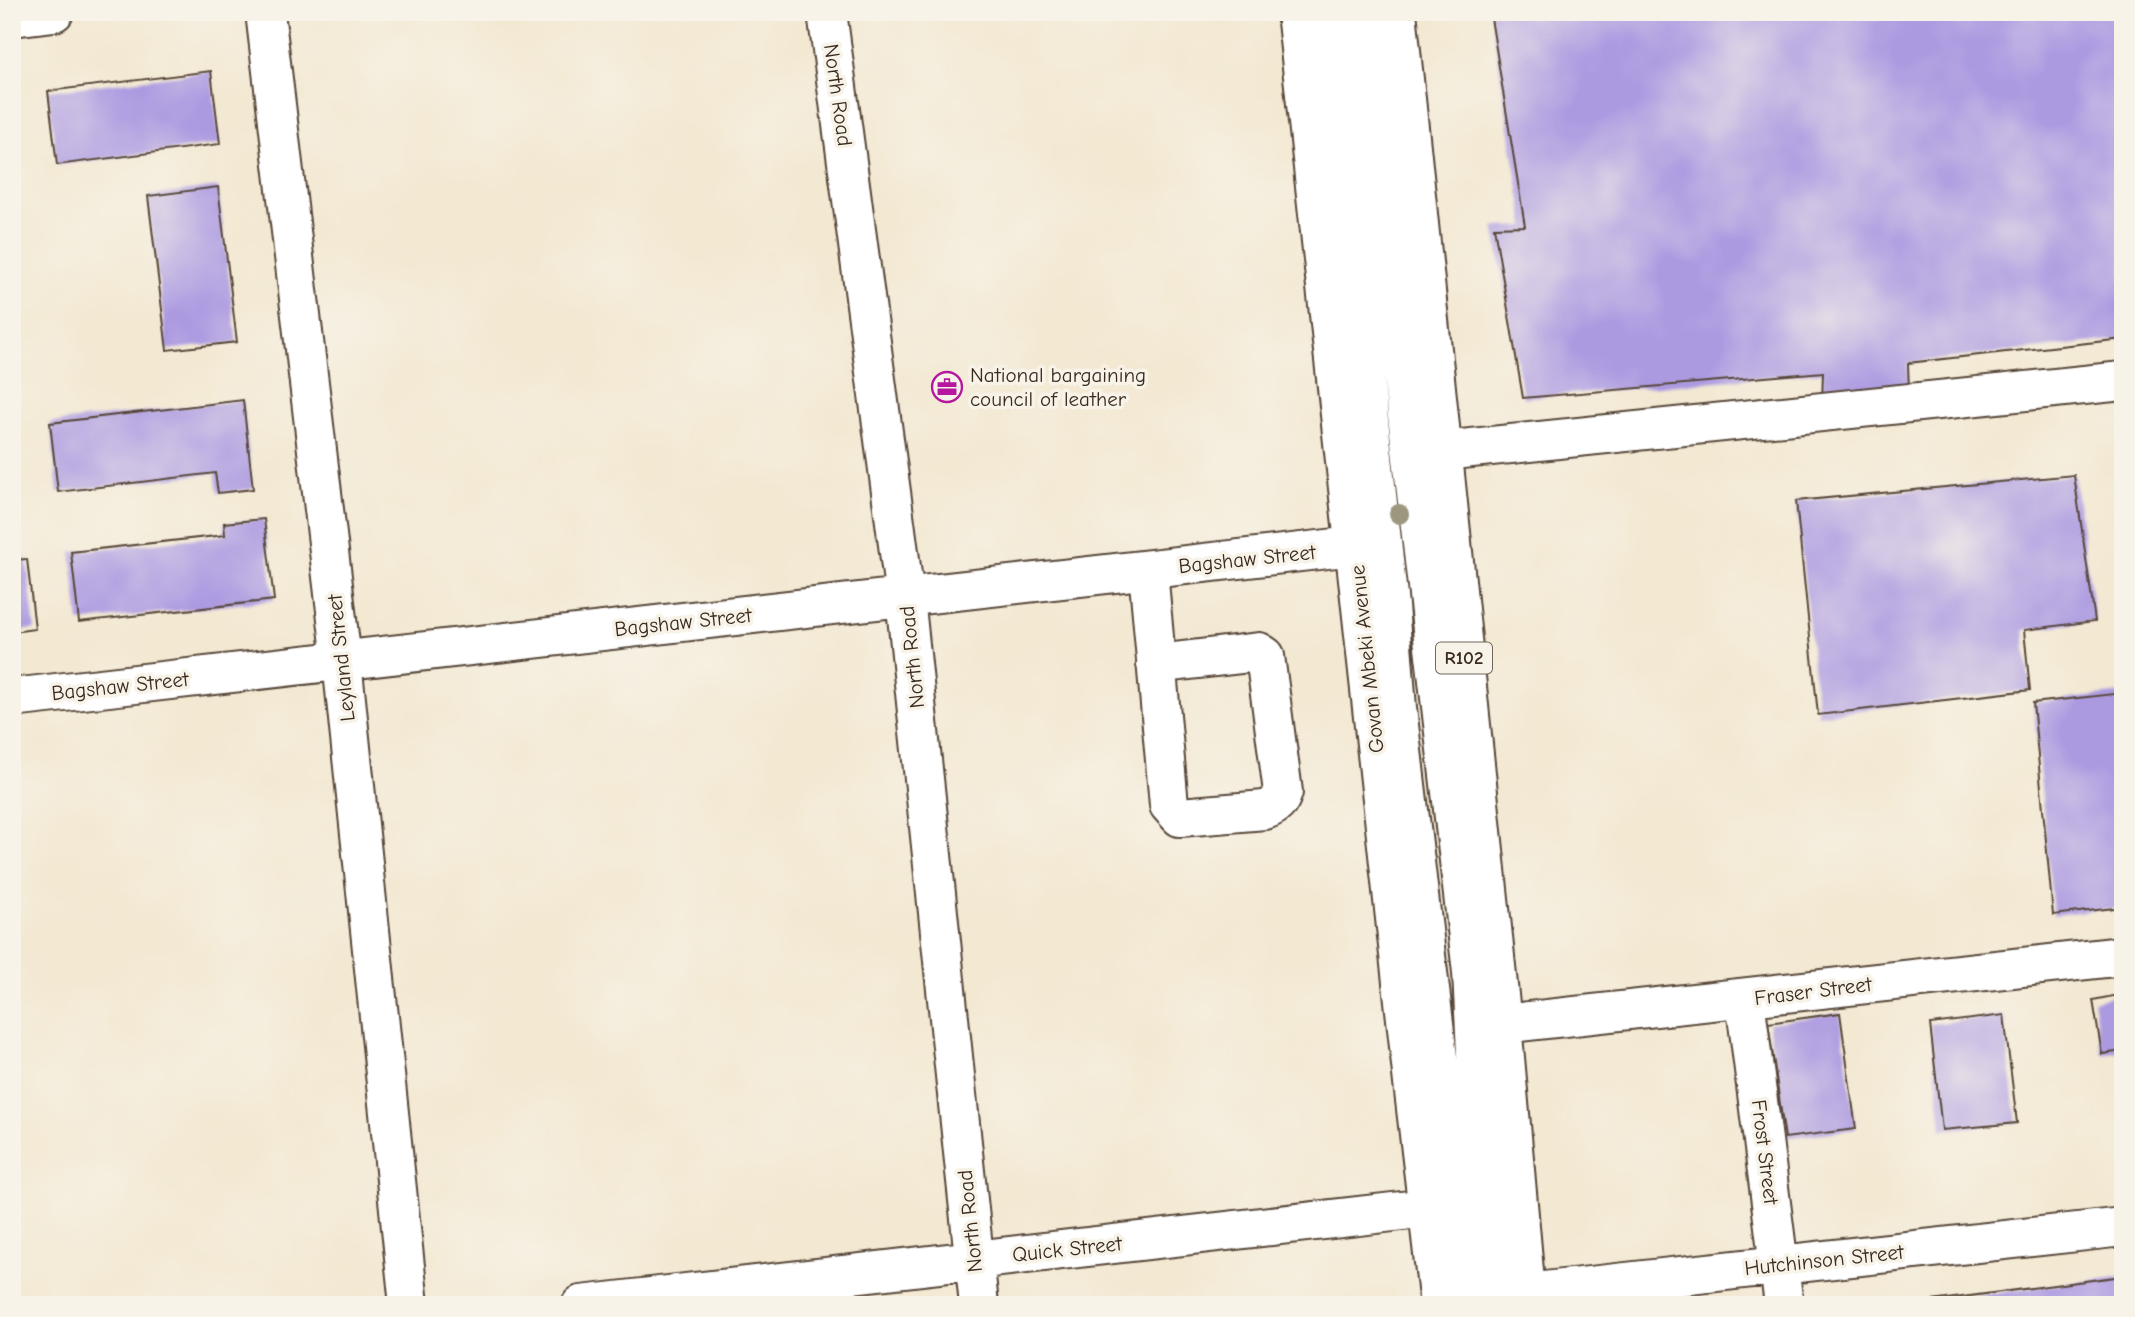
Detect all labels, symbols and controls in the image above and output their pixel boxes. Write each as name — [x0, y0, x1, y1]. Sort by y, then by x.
street label: North Road — [819, 42, 857, 148]
place label: National bargaining council of leather — [970, 363, 1146, 411]
office icon: National bargaining council of leather — [930, 370, 964, 404]
street label: Bagshaw Street — [1177, 540, 1318, 578]
street label: Govan Mbeki Avenue — [1345, 564, 1389, 754]
street label: Leyland Street — [322, 592, 360, 723]
street label: Bagshaw Street — [613, 603, 754, 641]
street label: North Road — [895, 605, 929, 709]
road number: R102 — [1436, 642, 1492, 674]
street label: Bagshaw Street — [50, 667, 191, 705]
street label: Fraser Street — [1753, 972, 1874, 1010]
street label: Frost Street — [1747, 1098, 1783, 1207]
street label: North Road — [953, 1169, 987, 1273]
street label: Quick Street — [1011, 1231, 1124, 1267]
street label: Hutchinson Street — [1743, 1240, 1906, 1280]

